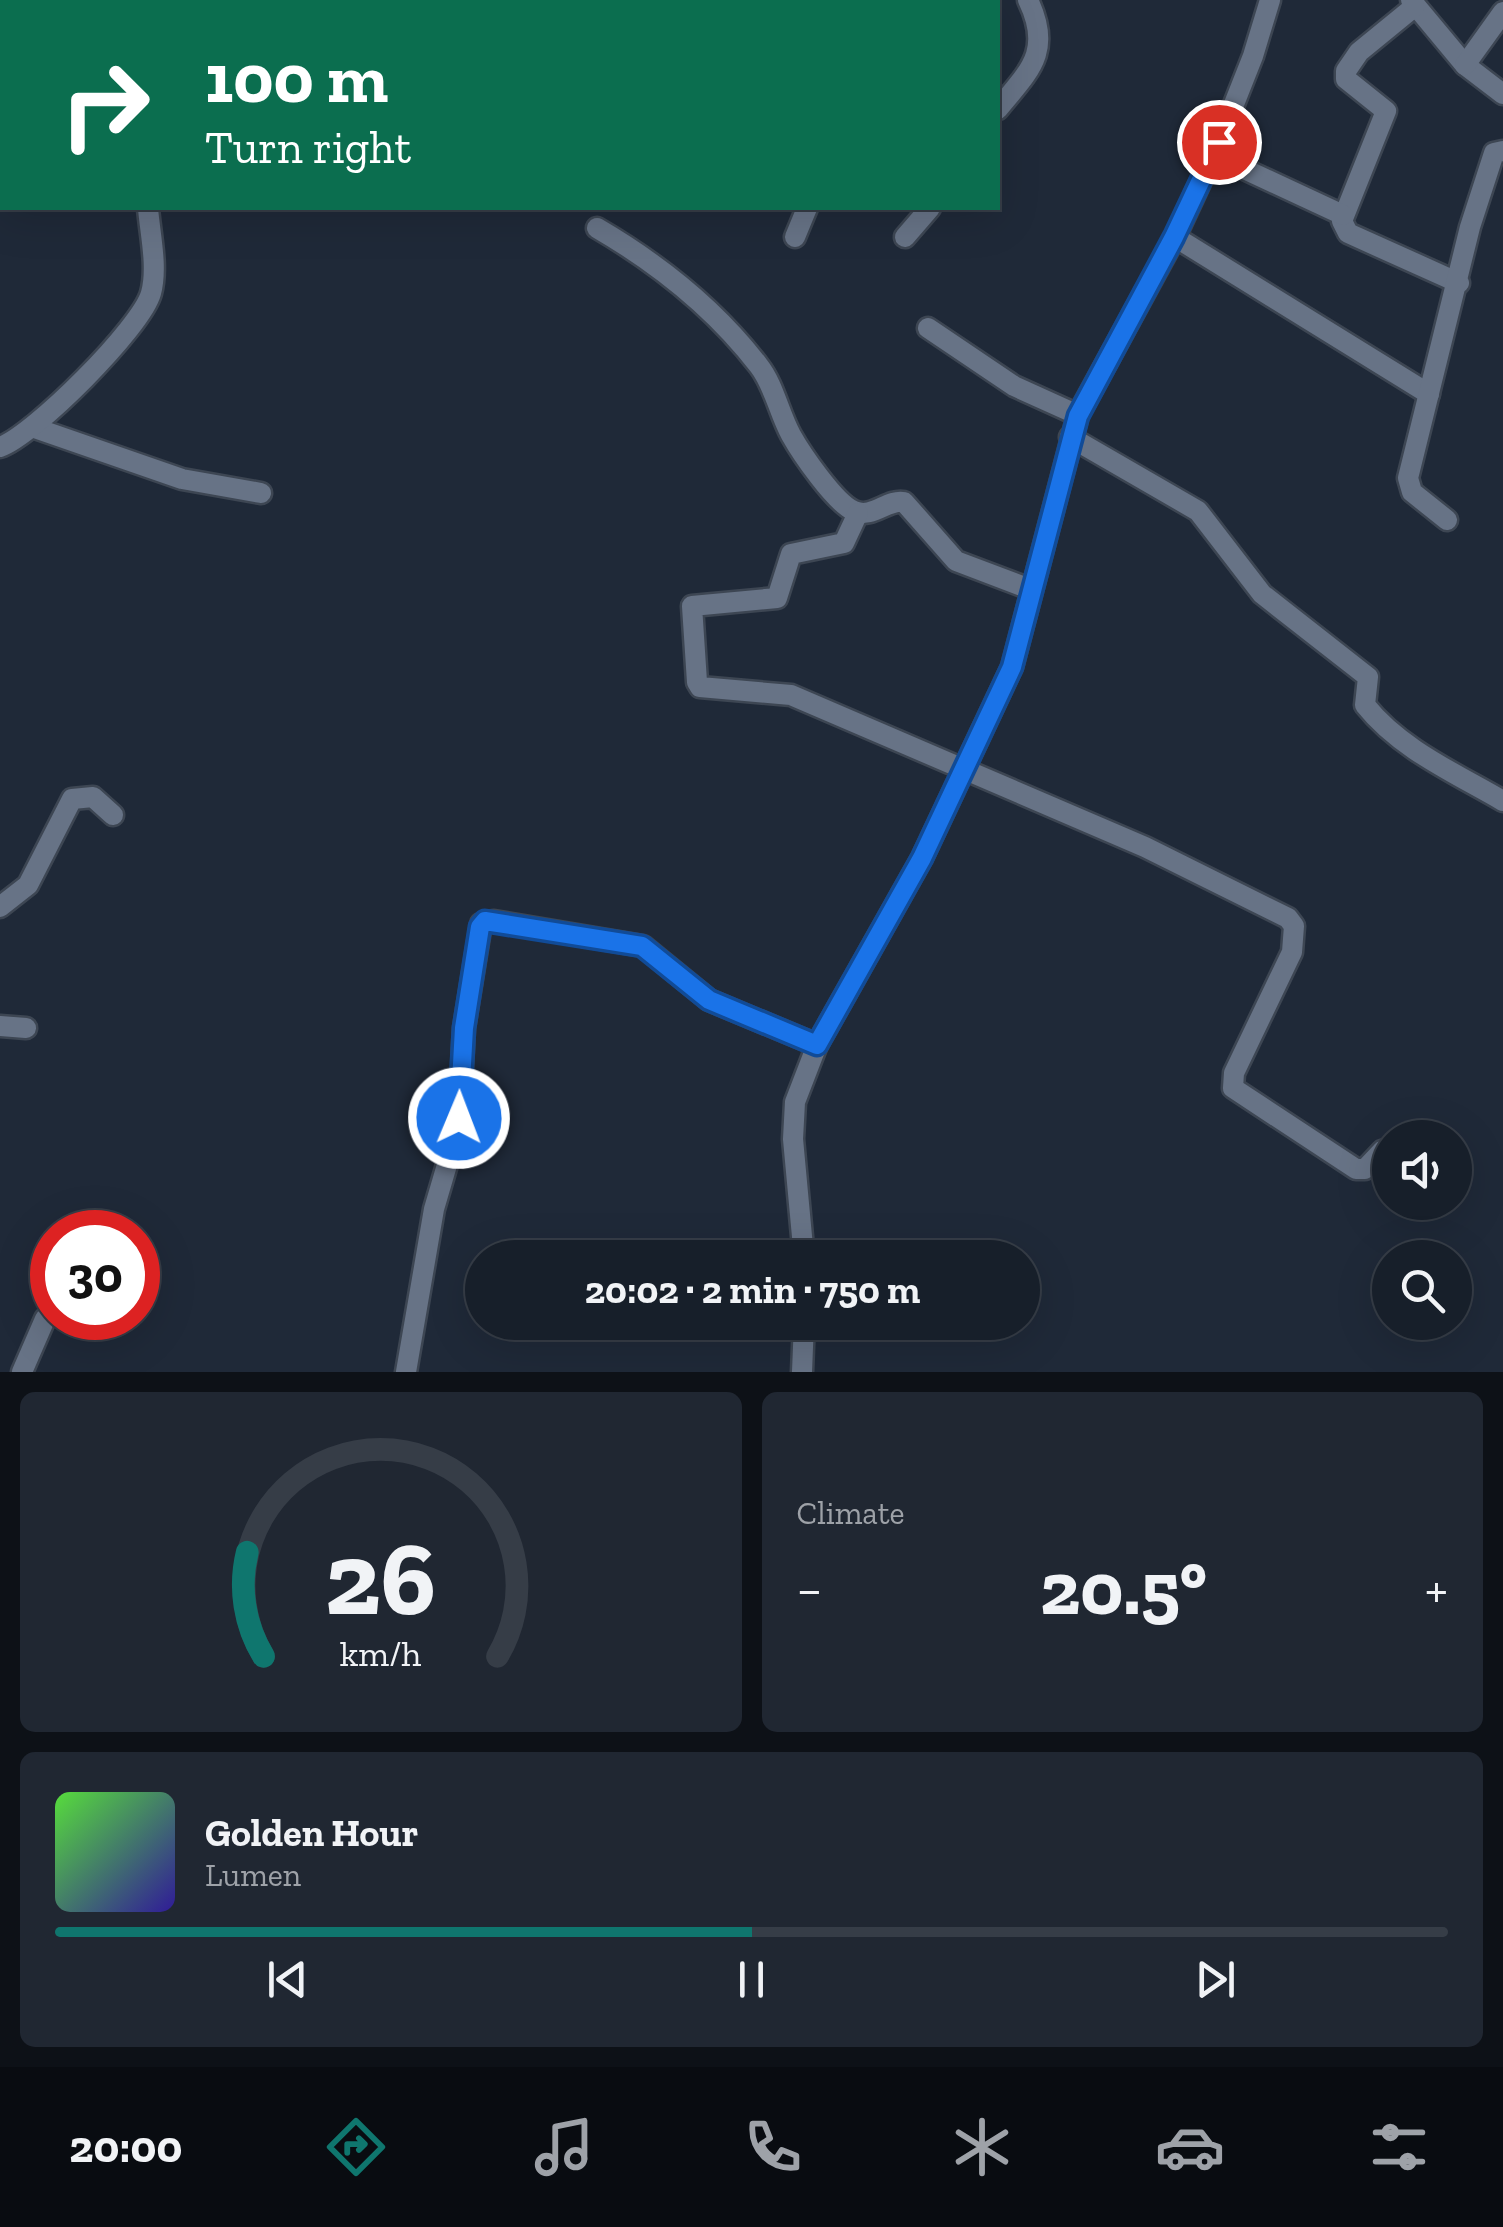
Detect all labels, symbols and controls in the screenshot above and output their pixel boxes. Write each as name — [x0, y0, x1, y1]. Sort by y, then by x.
text: 100 m — [205, 36, 388, 120]
icon: right — [40, 40, 170, 170]
pin — [1177, 100, 1262, 185]
icon: arrive — [1192, 115, 1247, 170]
text: Turn right — [205, 121, 411, 175]
position arrow — [407, 1066, 511, 1170]
map controls — [1372, 1120, 1472, 1340]
button: sound — [1372, 1120, 1472, 1220]
speed limit sign: 30 — [30, 1210, 160, 1340]
button: search — [1372, 1240, 1472, 1340]
text: 20:02 · 2 min · 750 m — [585, 1267, 920, 1313]
text: Climate — [797, 1494, 905, 1532]
text: 26 — [325, 1516, 437, 1641]
text: 20.5° — [1040, 1543, 1207, 1633]
text: − — [797, 1556, 822, 1622]
text: + — [1425, 1556, 1448, 1622]
text: km/h — [340, 1632, 422, 1675]
text: Golden Hour — [205, 1810, 418, 1856]
text: Lumen — [205, 1856, 301, 1894]
icon: previous — [260, 1952, 315, 2007]
icon: pause — [724, 1952, 779, 2007]
icon: next — [1188, 1952, 1243, 2007]
icon: directions — [321, 2112, 391, 2182]
icon: music — [529, 2112, 599, 2182]
icon: phone — [738, 2112, 808, 2182]
icon: climate — [947, 2112, 1017, 2182]
icon: car — [1155, 2112, 1225, 2182]
icon: filters — [1364, 2112, 1434, 2182]
text: 20:00 — [69, 2120, 182, 2174]

